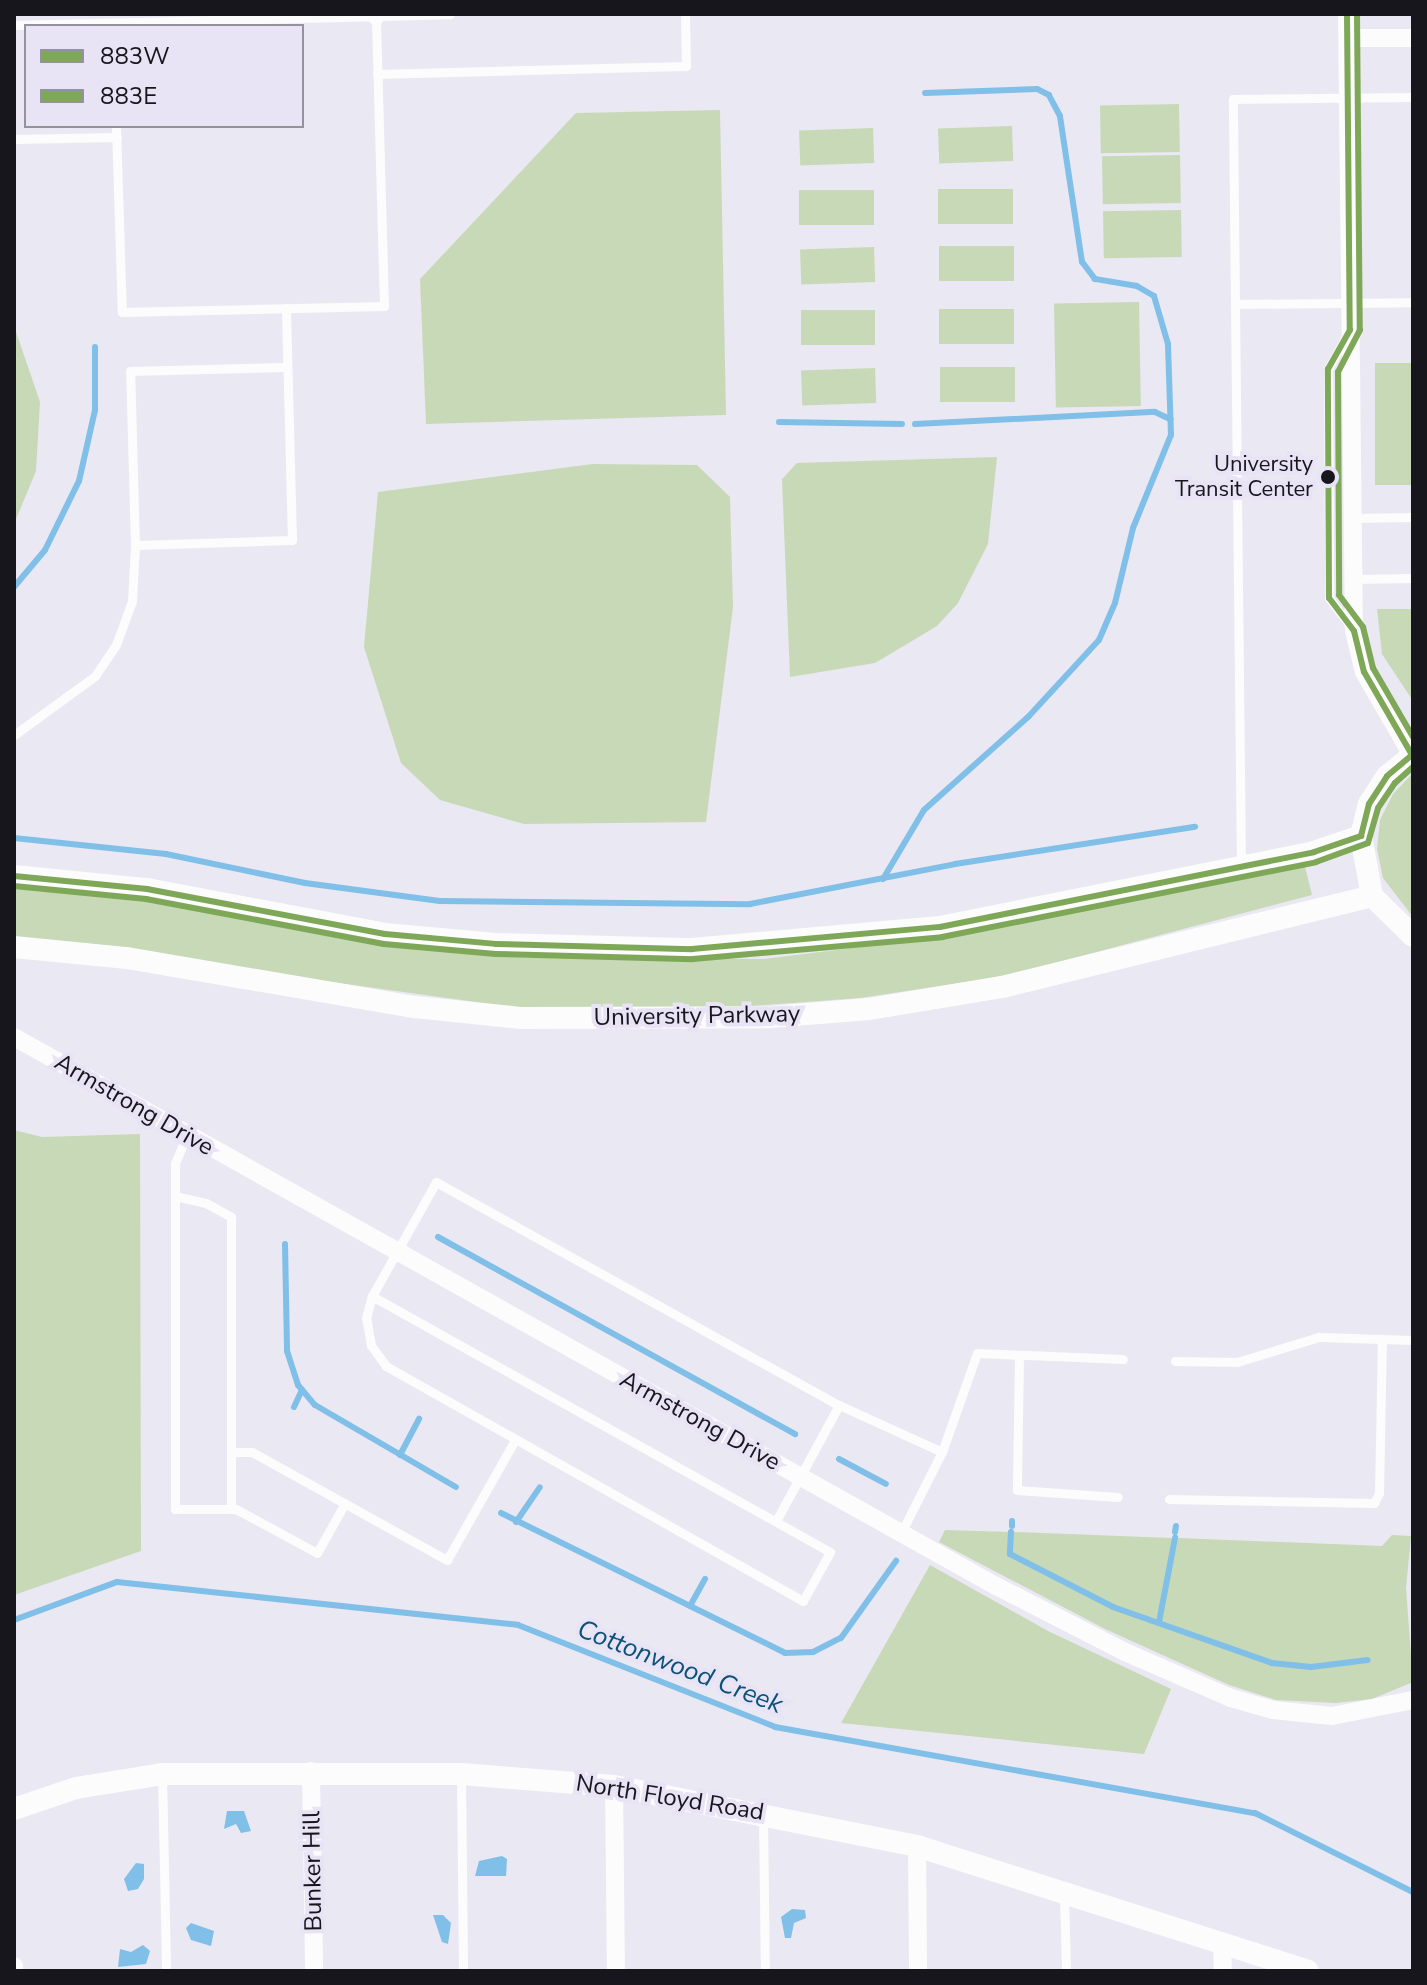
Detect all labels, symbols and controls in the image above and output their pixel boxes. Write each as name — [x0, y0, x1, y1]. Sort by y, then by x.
legend — [24, 24, 304, 128]
text: 883W — [100, 40, 170, 72]
text: 883E — [100, 80, 157, 112]
place label: University Transit Center — [1175, 451, 1313, 502]
marker: University Transit Center — [1320, 469, 1336, 485]
street label: University Parkway — [593, 1000, 801, 1032]
street label: Armstrong Drive — [49, 1048, 219, 1162]
street label: Armstrong Drive — [615, 1365, 785, 1477]
water label: Cottonwood Creek — [573, 1613, 787, 1721]
street label: North Floyd Road — [574, 1769, 766, 1827]
street label: Bunker Hill — [298, 1810, 328, 1932]

